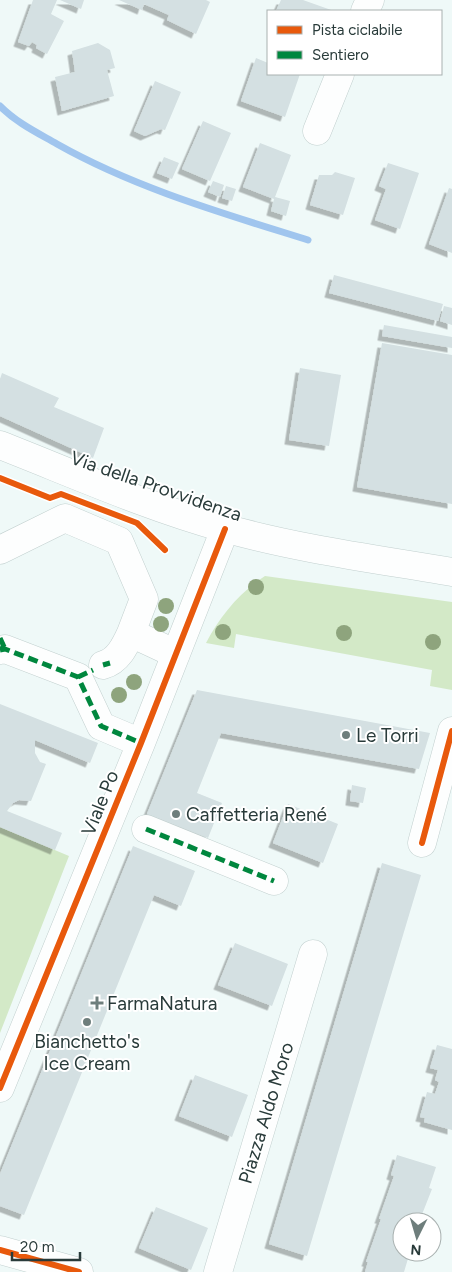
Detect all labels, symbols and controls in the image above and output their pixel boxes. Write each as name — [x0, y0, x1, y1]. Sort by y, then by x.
legend — [267, 10, 442, 75]
text: Pista ciclabile — [312, 21, 403, 39]
text: Sentiero — [312, 46, 369, 64]
street label: Via della Provvidenza — [67, 446, 245, 526]
place label: Le Torri — [356, 724, 419, 747]
marker: Le Torri — [340, 729, 352, 741]
street label: Viale Po — [77, 767, 123, 839]
place label: Caffetteria René — [186, 803, 327, 826]
marker: Caffetteria René — [170, 808, 182, 820]
place label: FarmaNatura — [107, 992, 217, 1015]
marker: FarmaNatura — [91, 997, 103, 1009]
marker: Bianchetto's Ice Cream — [81, 1016, 93, 1028]
place label: Bianchetto's Ice Cream — [34, 1030, 140, 1075]
street label: Piazza Aldo Moro — [234, 1040, 298, 1186]
north arrow — [392, 1212, 442, 1262]
scale bar — [12, 1230, 80, 1262]
text: 20 m — [20, 1238, 54, 1256]
text: N — [410, 1241, 422, 1258]

